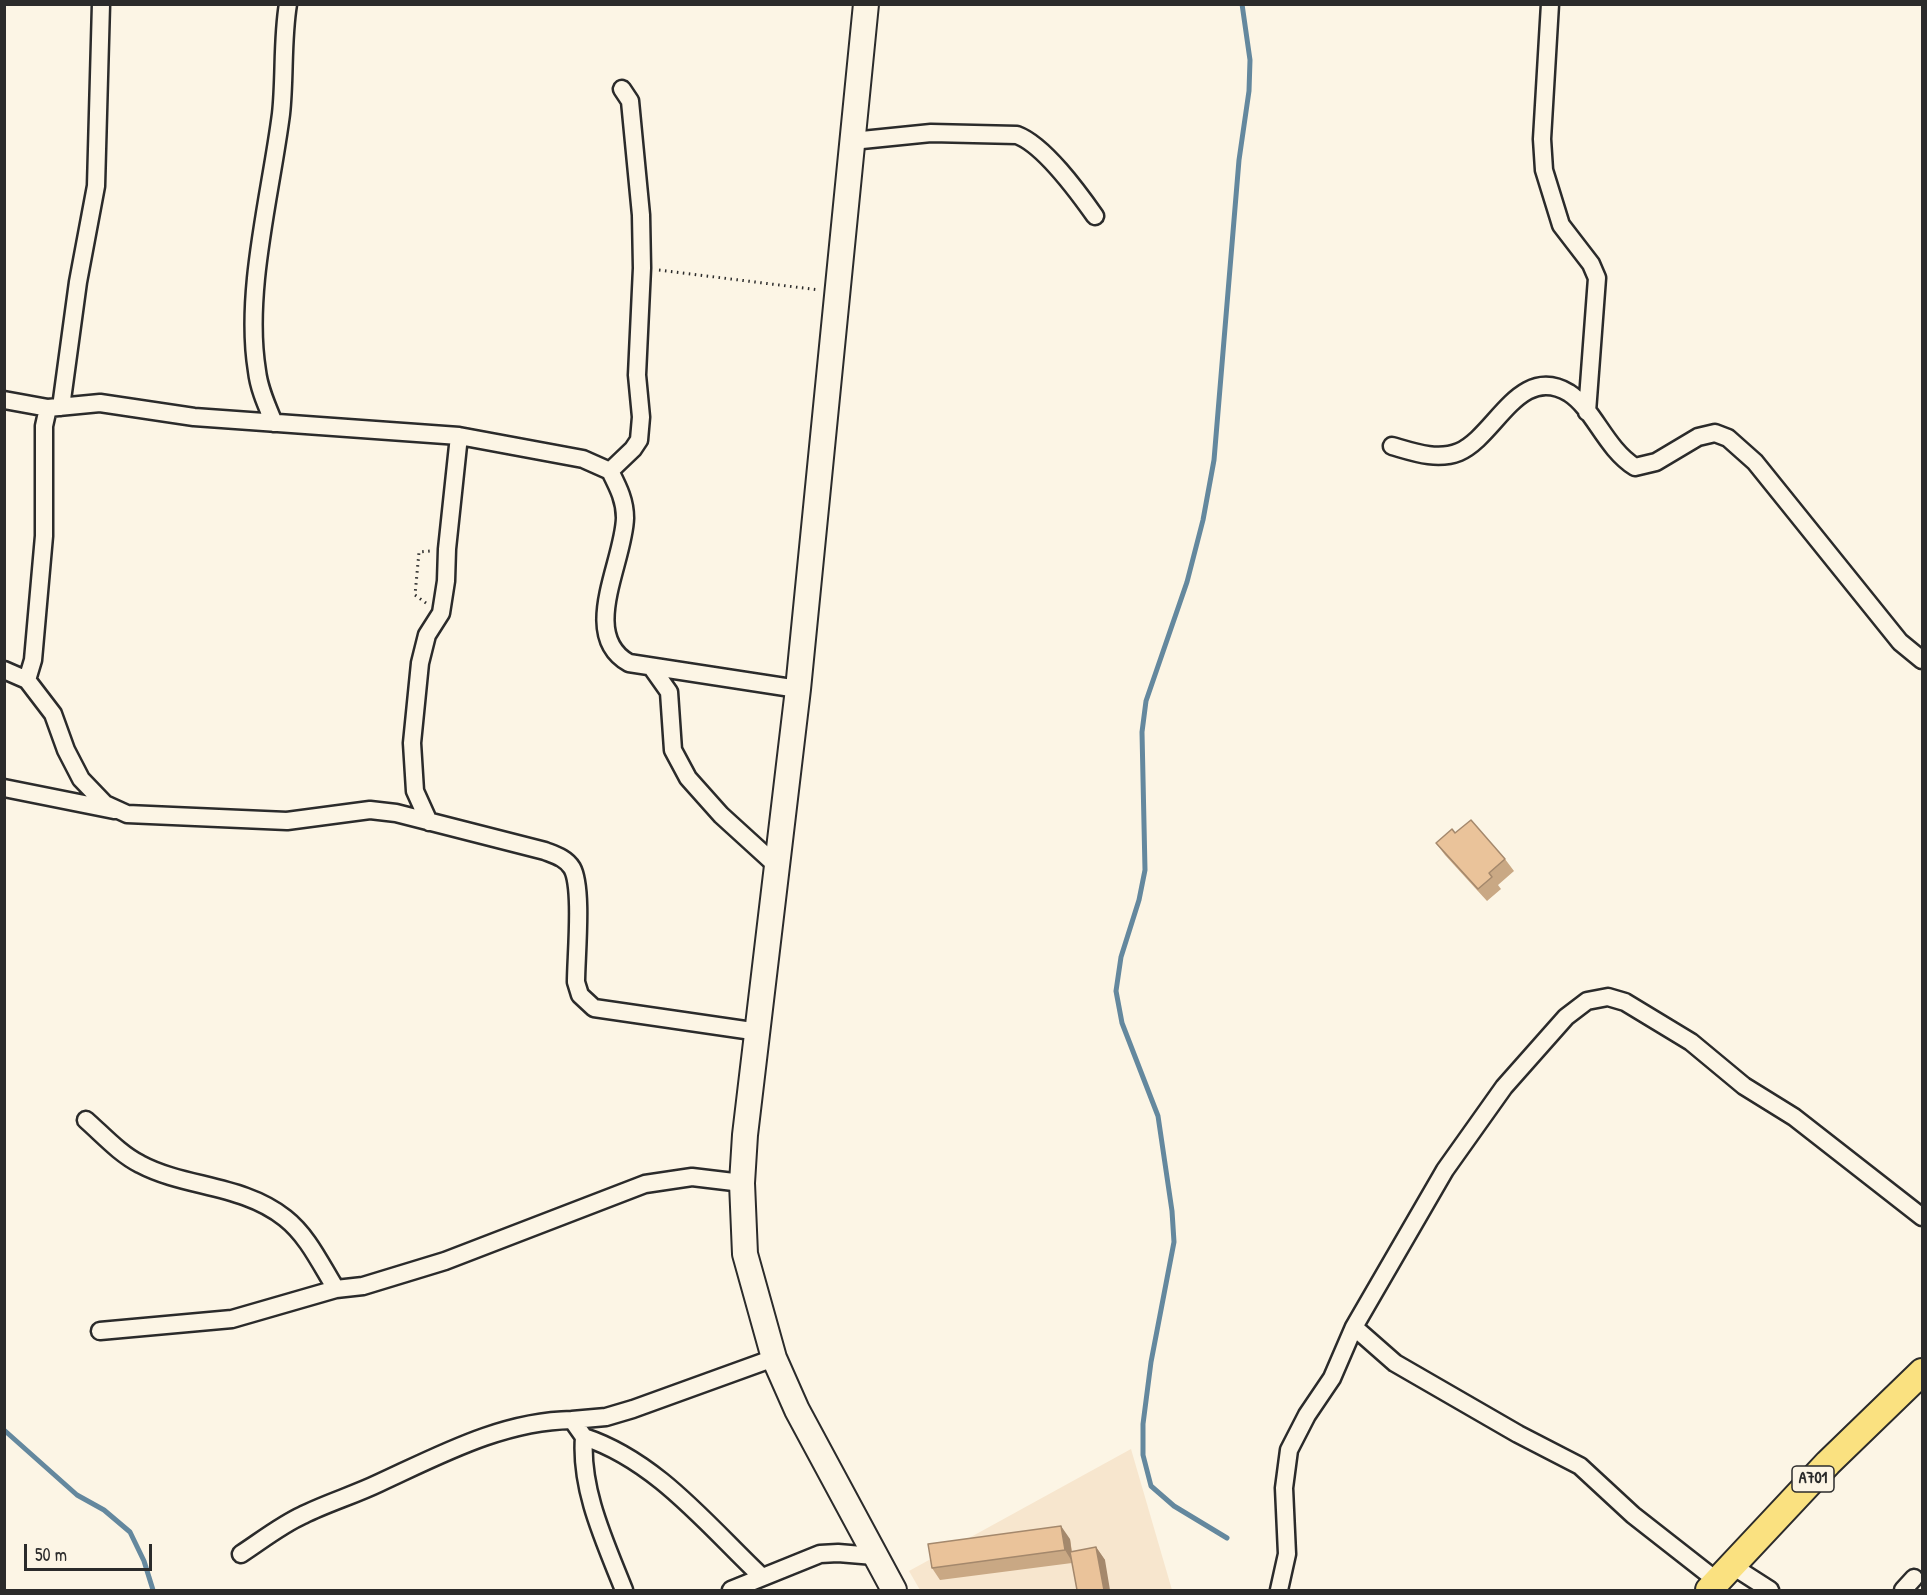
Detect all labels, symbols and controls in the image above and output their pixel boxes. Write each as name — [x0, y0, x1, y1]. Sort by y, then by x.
road number: A701 — [1792, 1466, 1834, 1492]
scale bar — [27, 1532, 154, 1570]
text: 50 m — [35, 1542, 67, 1567]

